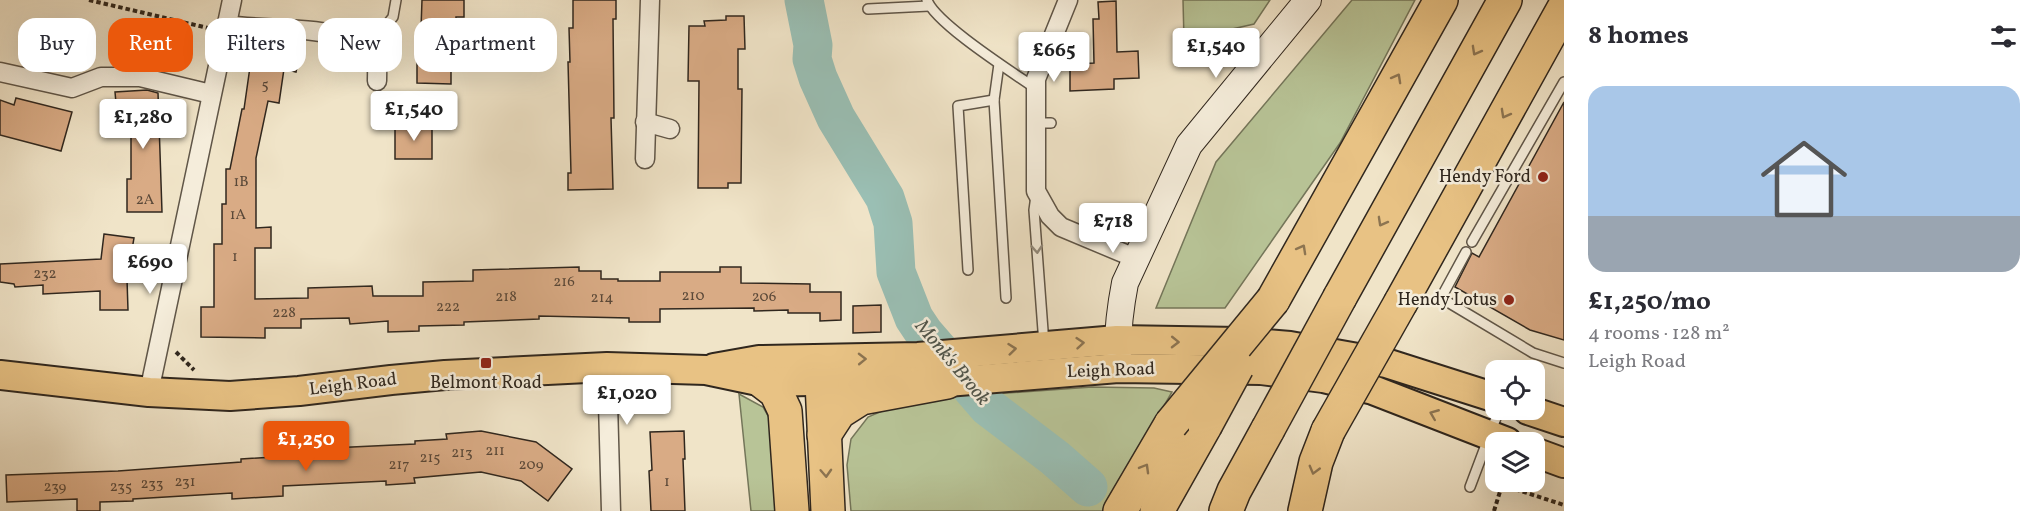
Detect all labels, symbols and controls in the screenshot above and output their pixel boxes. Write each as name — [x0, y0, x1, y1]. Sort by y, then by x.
chip: Buy — [18, 18, 96, 72]
chip: Rent — [108, 18, 193, 72]
chip: Filters — [205, 18, 306, 72]
chip: New — [318, 18, 402, 72]
chip: Apartment — [414, 18, 557, 72]
text: 8 homes — [1588, 18, 1689, 54]
icon: filters — [1987, 20, 2020, 53]
pin: £1,540 — [1167, 28, 1265, 79]
pin: £665 — [1018, 32, 1090, 83]
text: £1,540 — [1187, 33, 1245, 61]
text: £665 — [1032, 37, 1076, 65]
one-way arrow — [1472, 45, 1483, 55]
one-way arrow — [1390, 74, 1401, 85]
house number: 5 — [261, 75, 269, 96]
pin: £1,540 — [365, 91, 463, 142]
text: £1,540 — [385, 96, 443, 124]
pin: £1,280 — [94, 99, 192, 150]
text: £1,280 — [114, 104, 173, 132]
one-way arrow — [1501, 108, 1512, 118]
icon: home — [1750, 125, 1858, 233]
place label: Hendy Ford — [1439, 165, 1531, 190]
marker: Hendy Ford — [1536, 170, 1550, 184]
house number: 1B — [233, 172, 249, 193]
house number: 2A — [136, 190, 155, 211]
pin: £718 — [1077, 203, 1149, 254]
house number: 1A — [230, 205, 247, 226]
text: £718 — [1093, 208, 1133, 236]
one-way arrow — [1378, 216, 1389, 226]
pin: £690 — [114, 244, 186, 295]
one-way arrow — [1030, 245, 1043, 254]
one-way arrow — [1295, 245, 1306, 255]
house number: 1 — [232, 247, 238, 268]
text: £690 — [127, 249, 173, 277]
house number: 232 — [33, 264, 57, 285]
house number: 216 — [553, 272, 575, 293]
text: £1,250/mo — [1588, 284, 1711, 320]
house number: 210 — [682, 286, 704, 307]
house number: 218 — [495, 287, 517, 308]
house number: 206 — [752, 287, 776, 308]
house number: 214 — [591, 288, 613, 309]
place label: Hendy Lotus — [1397, 288, 1497, 313]
marker: Hendy Lotus — [1502, 293, 1516, 307]
house number: 222 — [436, 297, 460, 318]
house number: 228 — [272, 303, 296, 324]
water label: Monk's Brook — [907, 313, 996, 412]
text: 4 rooms · 128 m² — [1588, 320, 1730, 348]
one-way arrow — [1171, 336, 1180, 348]
one-way arrow — [1076, 337, 1085, 350]
one-way arrow — [1008, 343, 1017, 356]
text: Leigh Road — [1588, 348, 1686, 376]
one-way arrow — [858, 353, 867, 365]
marker: Belmont Road — [479, 356, 493, 370]
street label: Leigh Road — [1066, 357, 1156, 385]
map controls — [1485, 360, 1545, 492]
button: locate — [1485, 360, 1545, 420]
street label: Leigh Road — [308, 367, 398, 403]
place label: Belmont Road — [430, 371, 542, 396]
pin: £1,020 — [578, 375, 676, 426]
text: £1,020 — [597, 380, 657, 408]
one-way arrow — [1430, 409, 1441, 421]
pin: £1,250 — [257, 421, 355, 472]
text: £1,250 — [277, 426, 335, 454]
button: layers — [1485, 432, 1545, 492]
house number: 211 — [485, 441, 505, 462]
house number: 213 — [451, 443, 473, 464]
house number: 215 — [419, 448, 441, 469]
house number: 217 — [388, 455, 410, 476]
house number: 209 — [519, 455, 544, 476]
one-way arrow — [1138, 464, 1150, 474]
one-way arrow — [1309, 465, 1321, 475]
one-way arrow — [819, 468, 832, 477]
house number: 231 — [174, 472, 196, 493]
house number: 1 — [664, 472, 670, 493]
house number: 233 — [141, 474, 163, 495]
house number: 239 — [44, 477, 67, 498]
house number: 235 — [110, 477, 132, 498]

